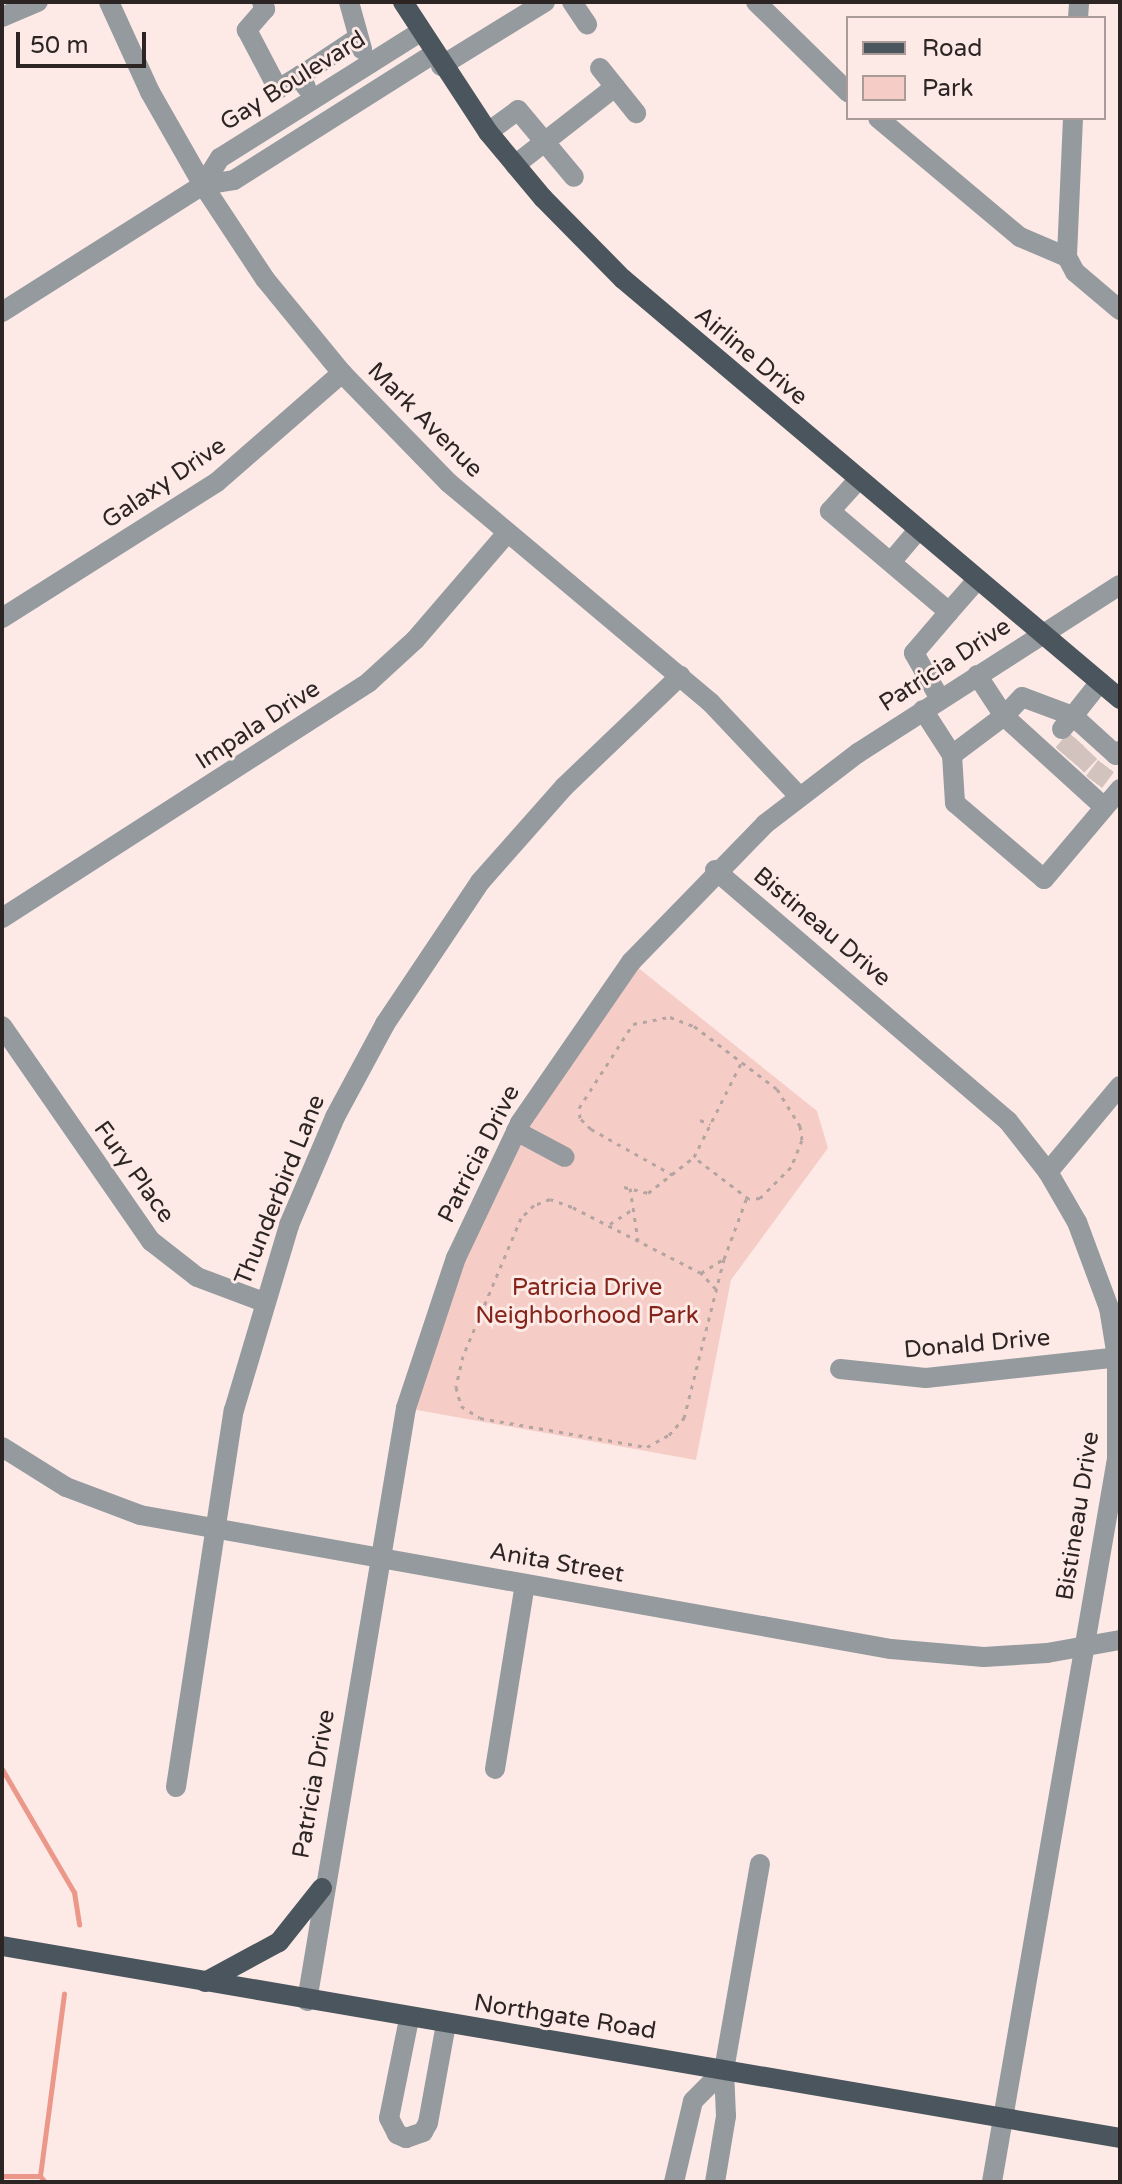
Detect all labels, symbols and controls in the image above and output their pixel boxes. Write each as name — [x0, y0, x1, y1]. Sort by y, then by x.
scale bar — [20, 16, 150, 66]
legend — [846, 16, 1106, 120]
street label: Gay Boulevard — [215, 25, 371, 137]
text: 50 m — [30, 31, 88, 60]
text: Road — [922, 34, 982, 63]
text: Park — [922, 74, 973, 103]
street label: Airline Drive — [689, 300, 813, 412]
street label: Mark Avenue — [361, 356, 489, 484]
street label: Galaxy Drive — [97, 431, 231, 535]
street label: Patricia Drive — [874, 612, 1016, 718]
street label: Impala Drive — [191, 674, 325, 776]
street label: Bistineau Drive — [747, 861, 897, 993]
street label: Patricia Drive — [432, 1080, 526, 1228]
street label: Thunderbird Lane — [229, 1091, 331, 1289]
street label: Fury Place — [88, 1116, 180, 1228]
park label: Patricia Drive Neighborhood Park — [475, 1274, 699, 1330]
street label: Donald Drive — [903, 1323, 1051, 1365]
street label: Bistineau Drive — [1050, 1430, 1106, 1602]
street label: Anita Street — [488, 1537, 626, 1589]
street label: Patricia Drive — [287, 1707, 341, 1861]
street label: Northgate Road — [472, 1988, 658, 2046]

